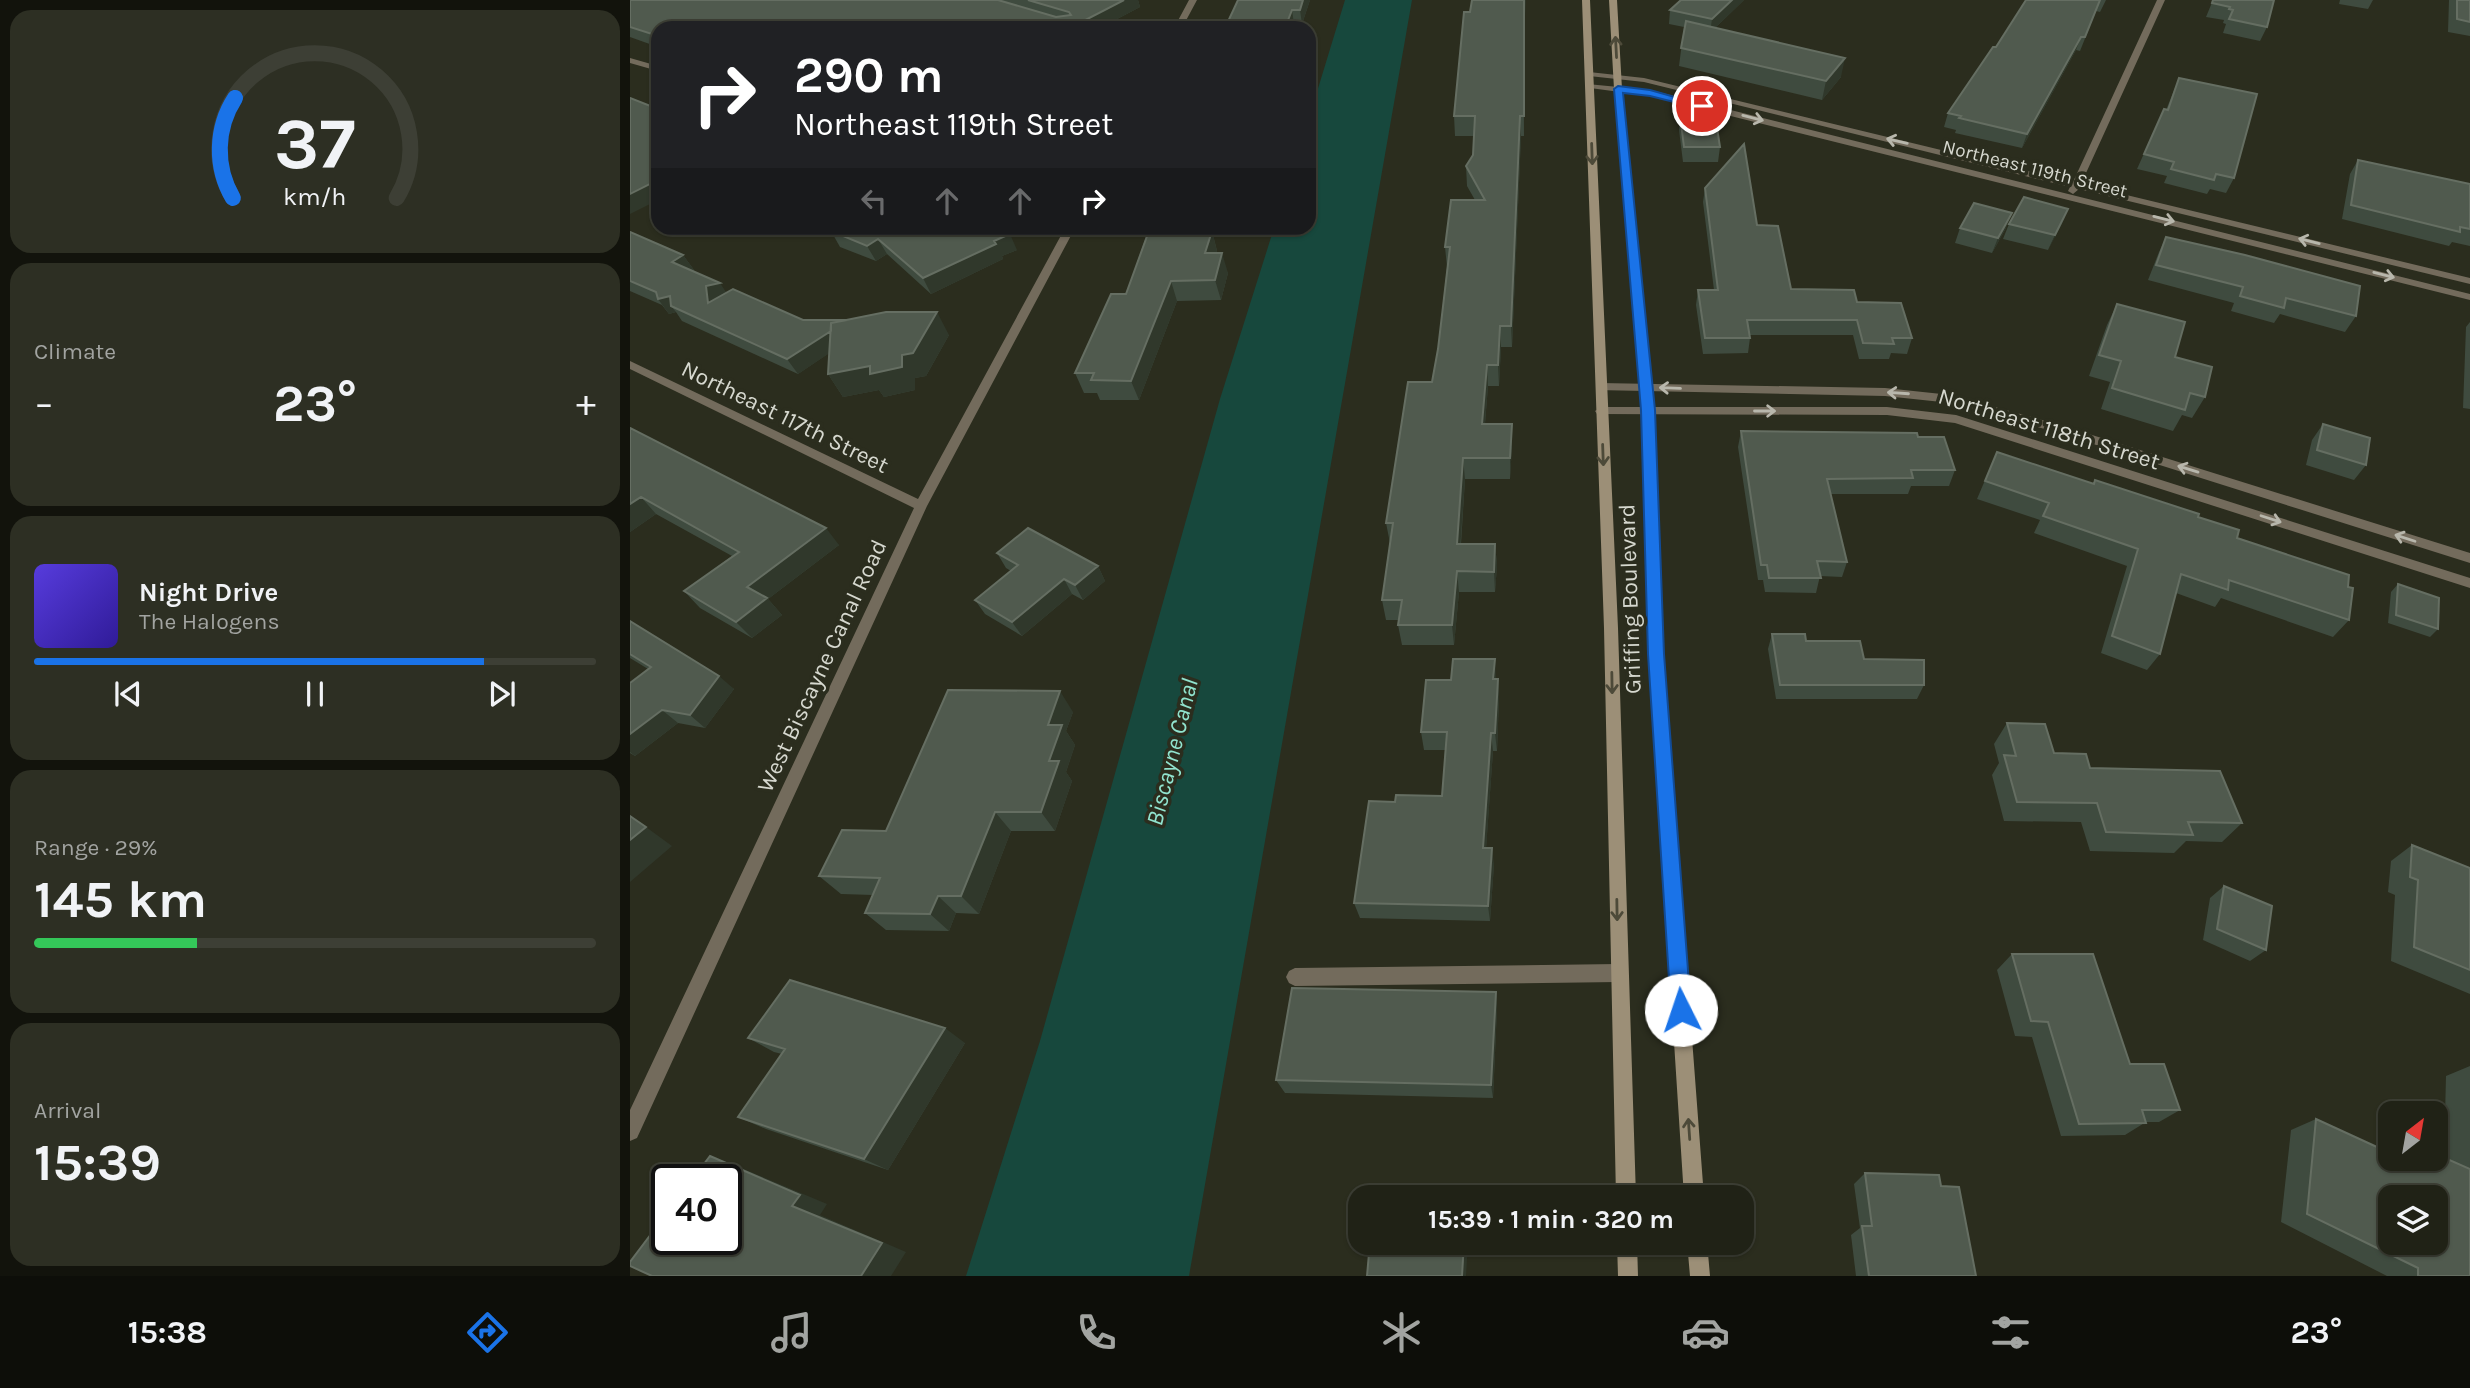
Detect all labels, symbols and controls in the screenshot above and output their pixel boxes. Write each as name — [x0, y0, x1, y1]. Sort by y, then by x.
one-way arrow — [1609, 36, 1622, 58]
text: 290 m — [794, 47, 943, 104]
icon: right — [679, 49, 770, 140]
pin — [1672, 76, 1732, 136]
icon: arrive — [1683, 87, 1721, 125]
text: 37 — [274, 101, 356, 186]
text: Northeast 119th Street — [794, 106, 1113, 143]
one-way arrow — [1741, 112, 1764, 125]
one-way arrow — [1886, 134, 1909, 147]
street label: Northeast 119th Street — [1940, 135, 2130, 203]
one-way arrow — [1586, 143, 1599, 166]
text: km/h — [283, 181, 347, 210]
icon: left — [855, 182, 893, 220]
icon: ahead — [928, 182, 966, 220]
icon: ahead — [1001, 182, 1039, 220]
icon: right — [1074, 182, 1112, 220]
one-way arrow — [2152, 213, 2175, 226]
one-way arrow — [2298, 234, 2320, 247]
one-way arrow — [2373, 269, 2395, 282]
text: Climate — [34, 338, 116, 365]
street label: Northeast 117th Street — [677, 355, 893, 479]
text: 23° — [273, 373, 357, 434]
text: − — [34, 381, 54, 426]
text: + — [576, 381, 596, 426]
one-way arrow — [1659, 381, 1682, 394]
street label: Northeast 118th Street — [1935, 382, 2163, 476]
one-way arrow — [1887, 386, 1909, 399]
one-way arrow — [1754, 404, 1777, 418]
one-way arrow — [1596, 444, 1609, 467]
one-way arrow — [2177, 462, 2199, 475]
street label: Griffing Boulevard — [1613, 504, 1647, 694]
one-way arrow — [2259, 514, 2281, 526]
one-way arrow — [2394, 530, 2416, 543]
street label: West Biscayne Canal Road — [752, 535, 892, 797]
text: Night Drive — [139, 577, 278, 608]
text: The Halogens — [139, 608, 279, 635]
one-way arrow — [1605, 671, 1618, 694]
icon: previous — [109, 675, 147, 713]
icon: pause — [296, 675, 334, 713]
icon: next — [483, 675, 521, 713]
water label: Biscayne Canal — [1140, 675, 1204, 829]
text: Range · 29% — [34, 834, 158, 861]
text: 145 km — [34, 869, 207, 930]
one-way arrow — [1610, 898, 1624, 921]
position arrow — [1644, 973, 1718, 1047]
text: Arrival — [34, 1097, 101, 1124]
north arrow — [2378, 1101, 2448, 1171]
map controls — [2378, 1101, 2448, 1255]
one-way arrow — [1682, 1118, 1695, 1141]
text: 15:39 — [34, 1132, 161, 1193]
speed limit sign: 40 — [651, 1164, 742, 1255]
button: layers — [2378, 1185, 2448, 1255]
text: 15:39 · 1 min · 320 m — [1428, 1204, 1674, 1235]
icon: directions — [463, 1308, 512, 1357]
icon: music — [767, 1308, 816, 1357]
icon: phone — [1072, 1308, 1121, 1357]
icon: climate — [1377, 1308, 1426, 1357]
icon: car — [1681, 1308, 1730, 1357]
icon: filters — [1986, 1308, 2035, 1357]
text: 15:38 — [128, 1314, 207, 1351]
text: 23° — [2290, 1314, 2342, 1351]

